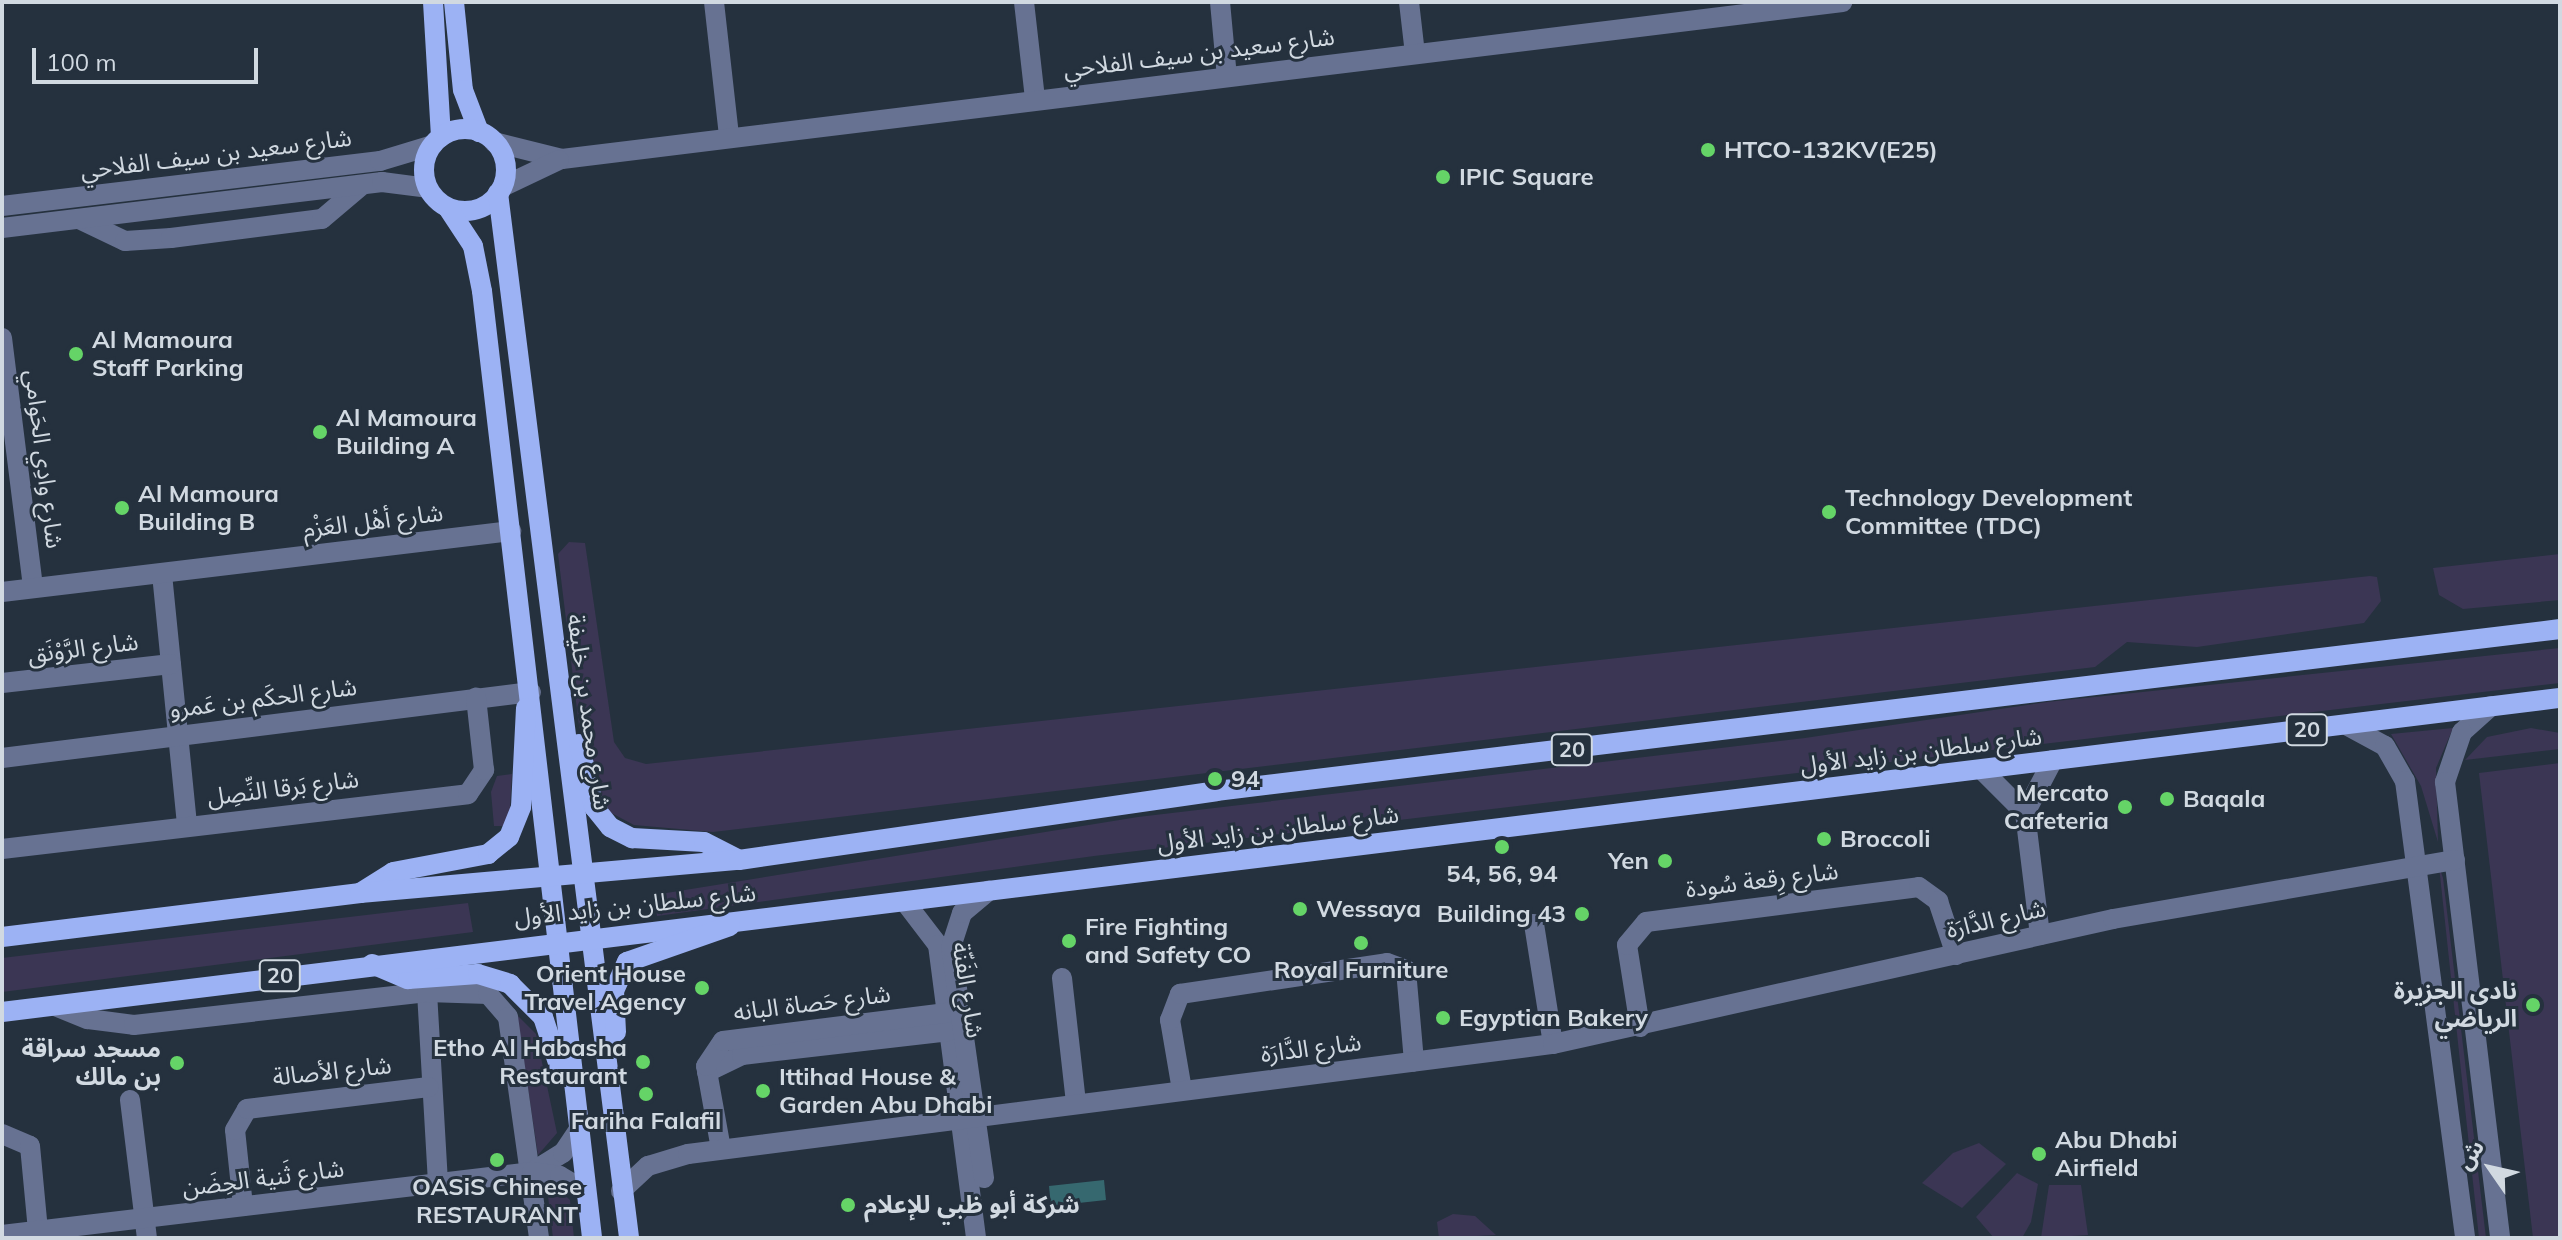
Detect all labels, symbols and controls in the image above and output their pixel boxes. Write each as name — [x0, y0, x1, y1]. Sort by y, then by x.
street label: شارع سعيد بن سيف الفلاحي — [1062, 22, 1336, 84]
scale bar — [36, 32, 262, 82]
text: 100 m — [46, 47, 117, 77]
street label: شارع سعيد بن سيف الفلاحي — [79, 123, 353, 185]
place label: HTCO-132KV(E25) — [1724, 136, 1938, 164]
marker: HTCO-132KV(E25) — [1699, 141, 1717, 159]
place label: IPIC Square — [1459, 163, 1594, 191]
marker: IPIC Square — [1434, 168, 1452, 186]
place label: Al Mamoura Staff Parking — [92, 326, 244, 382]
marker: Al Mamoura Staff Parking — [67, 345, 85, 363]
street label: شارع وادِي الحَوامي — [19, 368, 69, 550]
place label: Al Mamoura Building A — [336, 404, 477, 460]
marker: Al Mamoura Building A — [311, 423, 329, 441]
place label: Al Mamoura Building B — [138, 480, 279, 536]
place label: Technology Development Committee (TDC) — [1845, 484, 2132, 540]
street label: شارع أهْل العَزْم — [301, 498, 445, 544]
marker: Al Mamoura Building B — [113, 499, 131, 517]
marker: Technology Development Committee (TDC) — [1820, 503, 1838, 521]
street label: شارع محمد بن خليفة — [561, 612, 617, 812]
street label: شارع الرَّوْنَق — [26, 627, 140, 669]
street label: شارع الحكَم بن عَمرو — [168, 672, 358, 724]
road number: 20 — [2285, 712, 2329, 748]
street label: شارع سلطان بن زايد الأول — [1799, 722, 2043, 780]
road number: 20 — [1550, 732, 1594, 768]
street label: شارع بَرقا النِّصِل — [205, 764, 361, 812]
place label: 94 — [1231, 765, 1260, 793]
marker: 94 — [1206, 770, 1224, 788]
place label: Mercato Cafeteria — [2004, 779, 2109, 835]
place label: Baqala — [2183, 785, 2265, 813]
marker: Baqala — [2158, 790, 2176, 808]
marker: Mercato Cafeteria — [2116, 798, 2134, 816]
street label: شارع سلطان بن زايد الأول — [1156, 800, 1400, 858]
place label: Broccoli — [1840, 825, 1930, 853]
marker: Broccoli — [1815, 830, 1833, 848]
marker: 54, 56, 94 — [1493, 838, 1511, 856]
place label: Yen — [1608, 847, 1649, 875]
marker: Yen — [1656, 852, 1674, 870]
street label: شارع رِقعة سُودة — [1684, 856, 1840, 904]
place label: 54, 56, 94 — [1446, 860, 1558, 888]
street label: شارع سلطان بن زايد الأول — [513, 878, 757, 932]
street label: شارع الدَّارَة — [1944, 894, 2048, 944]
place label: Wessaya — [1316, 895, 1421, 923]
marker: Wessaya — [1291, 900, 1309, 918]
place label: Building 43 — [1437, 900, 1566, 928]
marker: Building 43 — [1573, 905, 1591, 923]
place label: Fire Fighting and Safety CO — [1085, 913, 1251, 969]
marker: Fire Fighting and Safety CO — [1060, 932, 1078, 950]
marker: Royal Furniture — [1352, 934, 1370, 952]
street label: شارع الفَنّة — [946, 940, 990, 1040]
place label: Royal Furniture — [1274, 956, 1448, 984]
road number: 20 — [258, 958, 302, 994]
place label: Orient House Travel Agency — [524, 960, 686, 1016]
place label: نادى الجزيرة الرياضي — [2394, 977, 2517, 1033]
marker: Orient House Travel Agency — [693, 979, 711, 997]
street label: شارع حَصاة البانه — [732, 979, 892, 1027]
marker: نادى الجزيرة الرياضي — [2524, 996, 2542, 1014]
place label: Egyptian Bakery — [1459, 1004, 1648, 1032]
marker: Egyptian Bakery — [1434, 1009, 1452, 1027]
street label: شارع الدَّارَة — [1259, 1028, 1363, 1068]
place label: Etho Al Habasha Restaurant — [433, 1034, 627, 1090]
place label: مسجد سراقة بن مالك — [22, 1035, 161, 1091]
street label: شارع الأصالة — [271, 1050, 393, 1092]
marker: Etho Al Habasha Restaurant — [634, 1053, 652, 1071]
marker: مسجد سراقة بن مالك — [168, 1054, 186, 1072]
place label: Ittihad House & Garden Abu Dhabi — [779, 1063, 993, 1119]
marker: Ittihad House & Garden Abu Dhabi — [754, 1082, 772, 1100]
marker: Fariha Falafil — [637, 1085, 655, 1103]
place label: Fariha Falafil — [571, 1107, 721, 1135]
place label: Abu Dhabi Airfield — [2055, 1126, 2178, 1182]
north arrow — [2450, 1128, 2530, 1208]
text: ش — [2450, 1134, 2490, 1175]
marker: Abu Dhabi Airfield — [2030, 1145, 2048, 1163]
marker: OASiS Chinese RESTAURANT — [488, 1151, 506, 1169]
street label: شارع ثَنية الحِضَن — [180, 1154, 346, 1202]
place label: OASiS Chinese RESTAURANT — [412, 1173, 582, 1229]
place label: شركة أبو ظبي للإعلام — [864, 1191, 1080, 1219]
marker: شركة أبو ظبي للإعلام — [839, 1196, 857, 1214]

